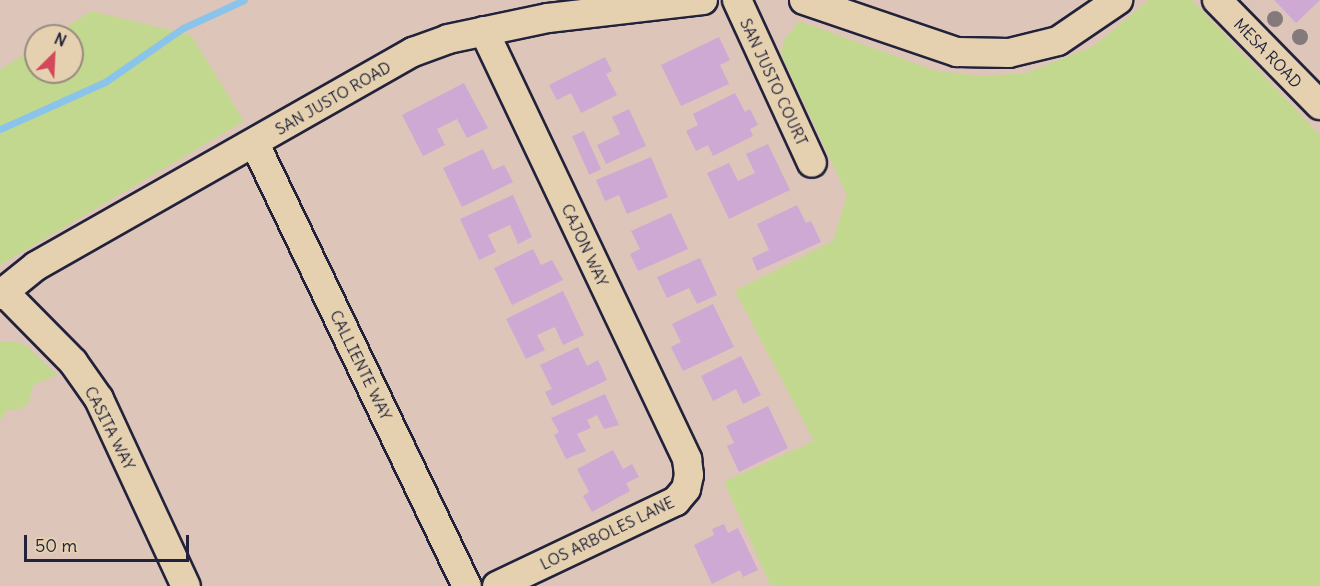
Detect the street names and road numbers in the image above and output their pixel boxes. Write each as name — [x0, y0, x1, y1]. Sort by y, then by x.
street label: MESA ROAD — [1230, 14, 1306, 92]
street label: SAN JUSTO COURT — [736, 15, 812, 149]
street label: SAN JUSTO ROAD — [272, 57, 394, 139]
street label: CAJON WAY — [558, 201, 612, 289]
street label: CALLIENTE WAY — [326, 307, 396, 423]
street label: CASITA WAY — [81, 383, 139, 473]
street label: LOS ARBOLES LANE — [537, 492, 677, 574]

